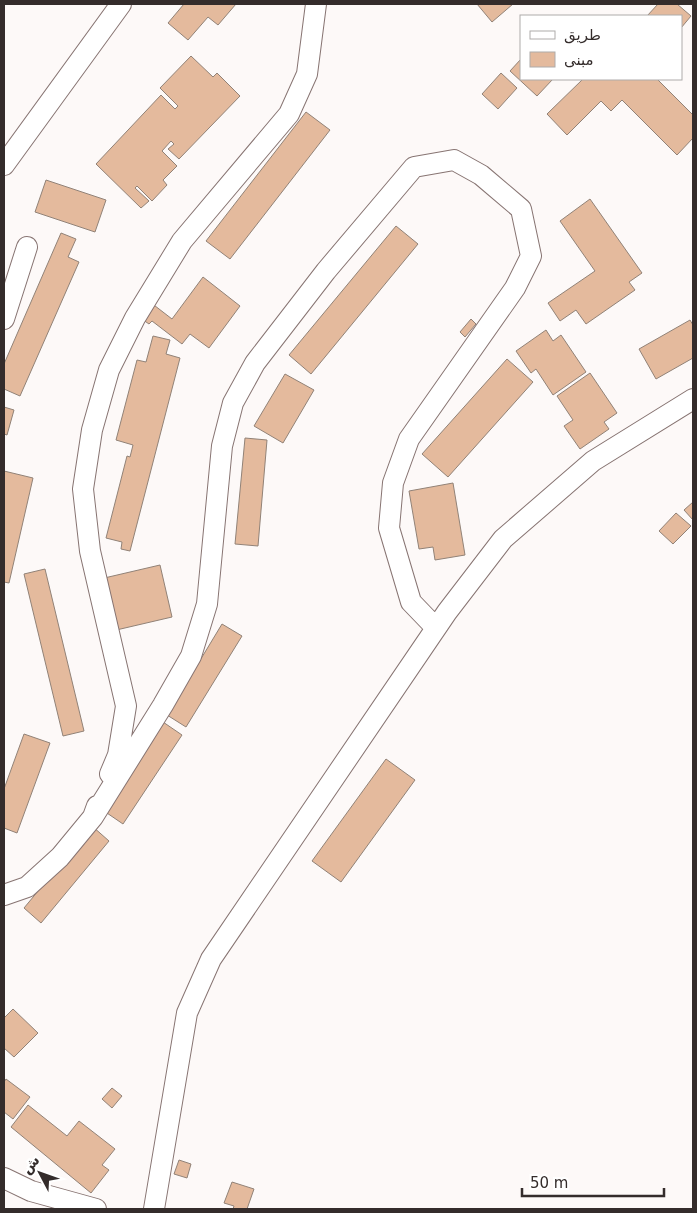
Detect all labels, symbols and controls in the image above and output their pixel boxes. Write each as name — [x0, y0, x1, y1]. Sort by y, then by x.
legend — [520, 15, 682, 80]
text: طريق — [564, 26, 601, 44]
text: مبنى — [564, 51, 594, 69]
north arrow — [15, 1148, 65, 1198]
text: ش — [18, 1152, 43, 1177]
scale bar — [522, 1166, 664, 1198]
text: 50 m — [530, 1174, 568, 1192]

